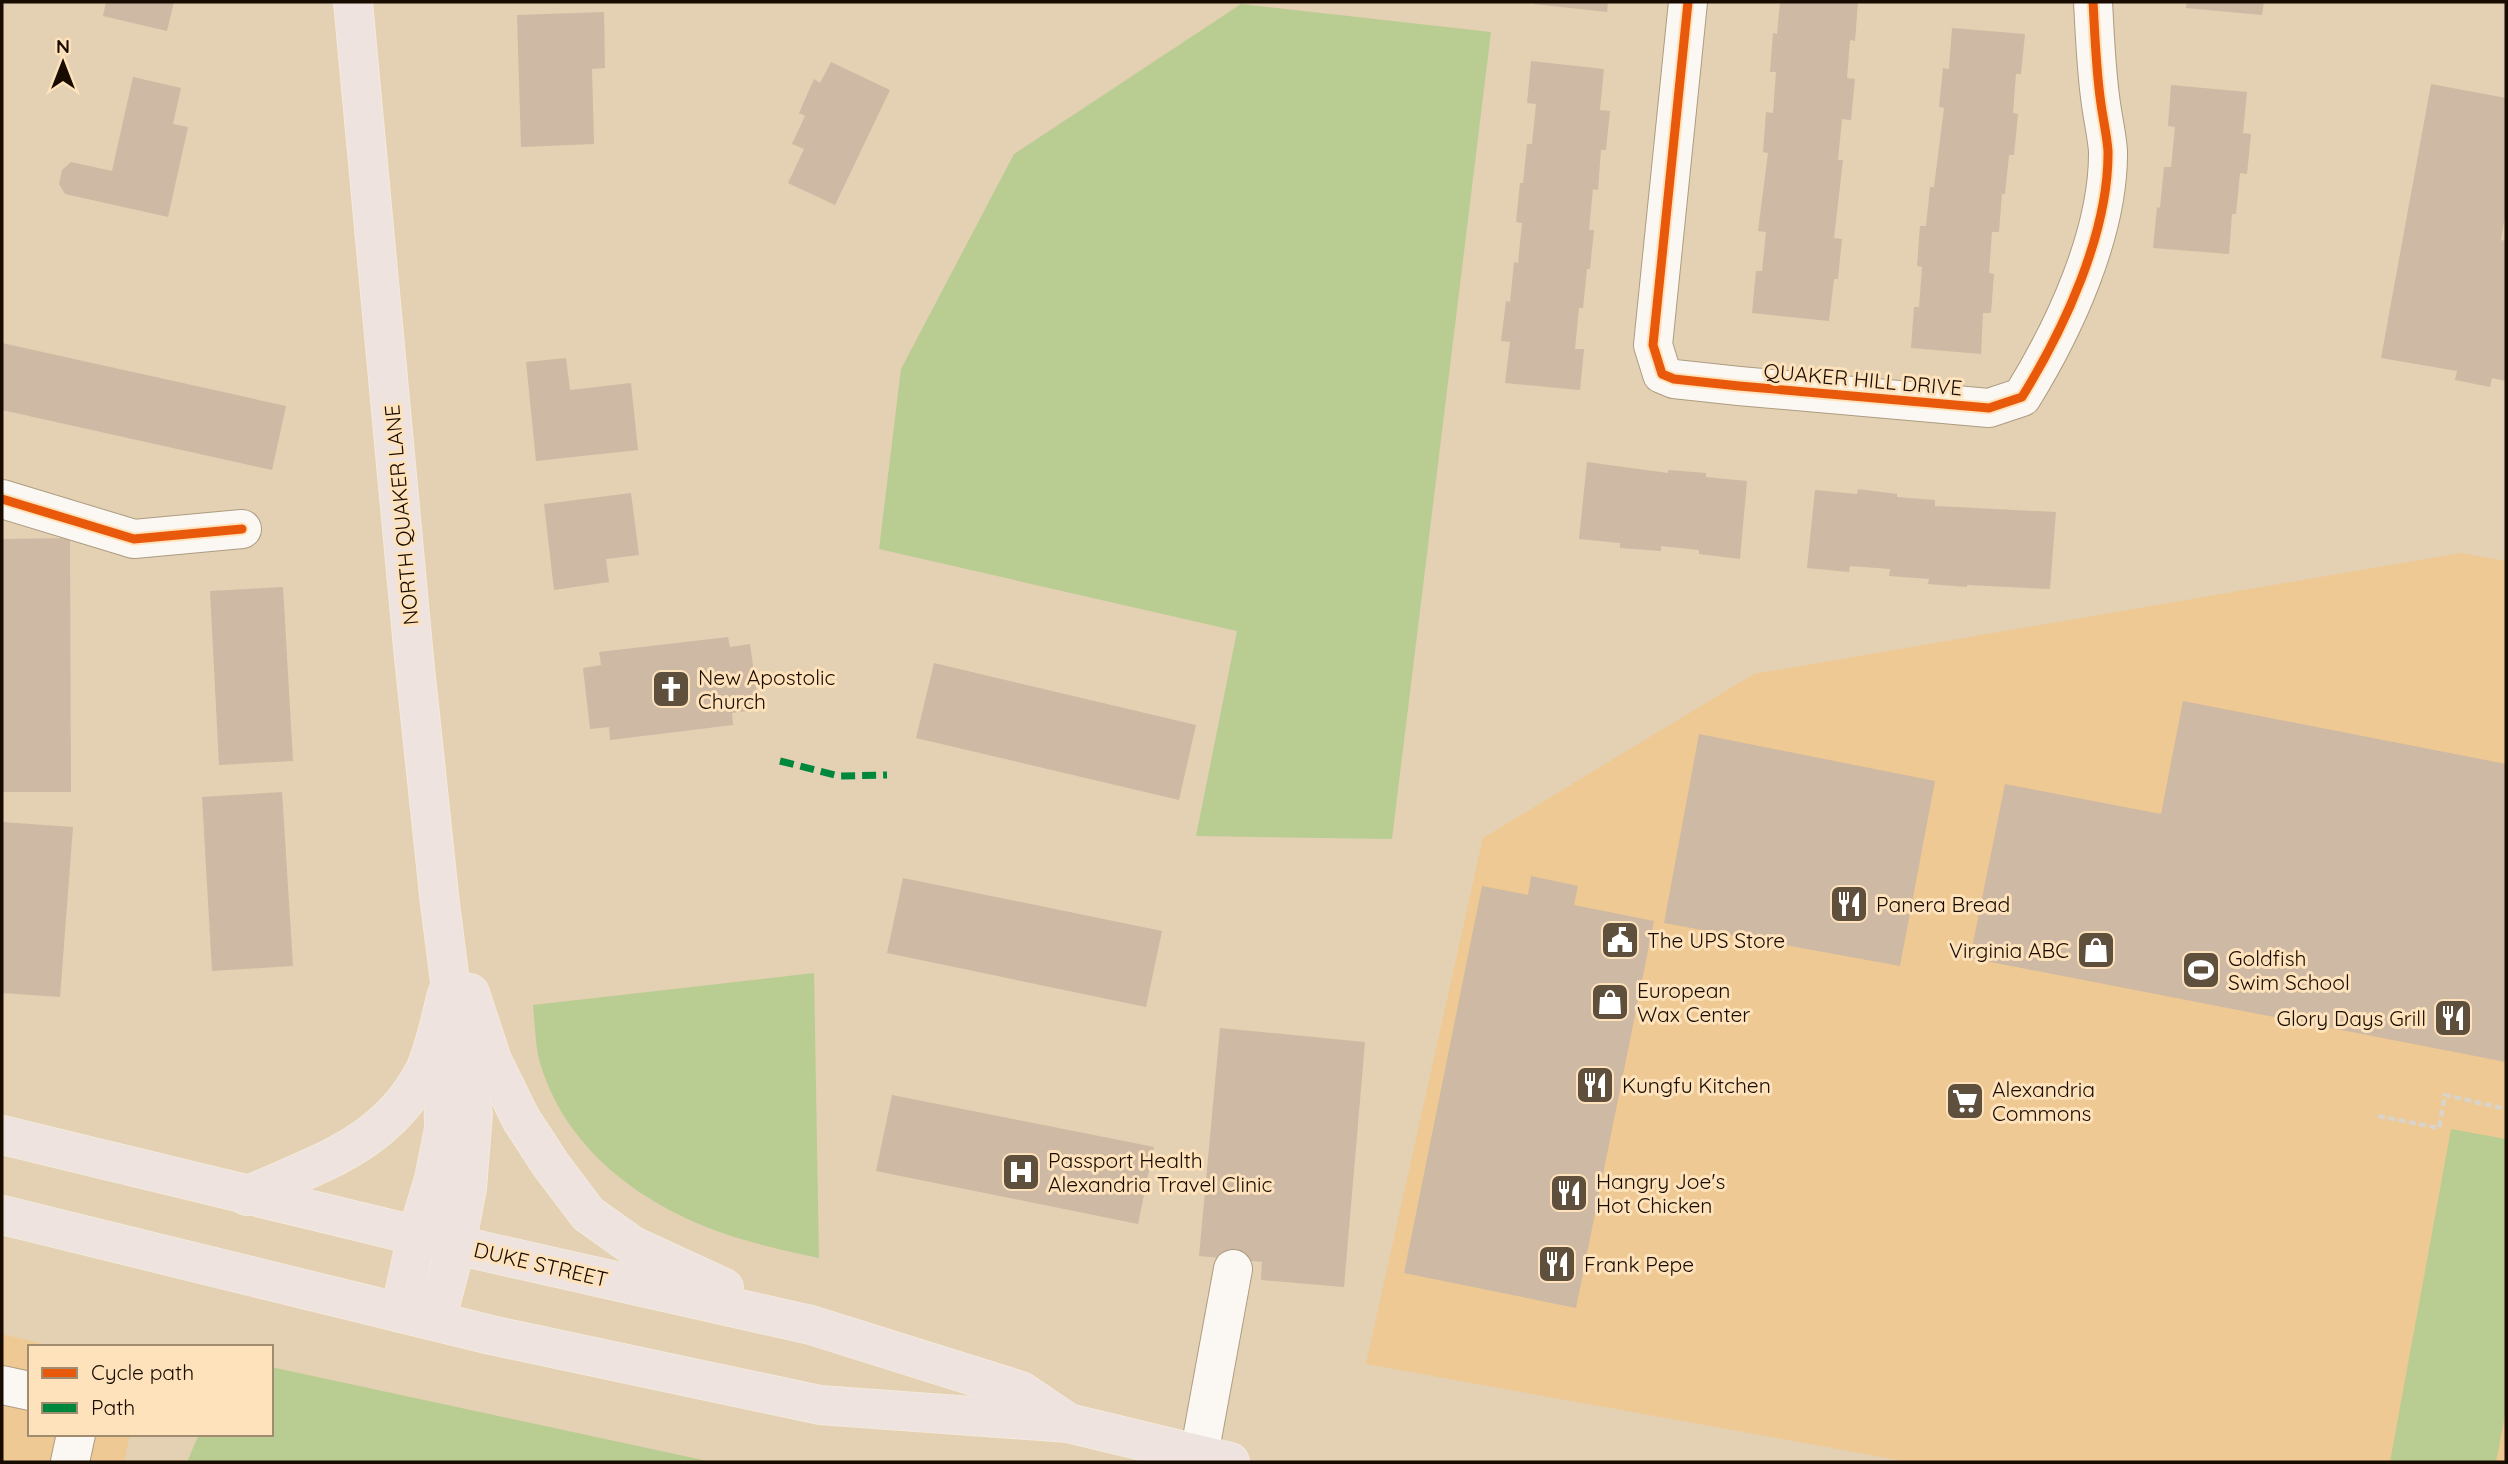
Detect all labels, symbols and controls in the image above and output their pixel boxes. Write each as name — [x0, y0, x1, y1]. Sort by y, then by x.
north arrow — [28, 28, 98, 98]
text: N — [56, 34, 70, 58]
street label: QUAKER HILL DRIVE — [1763, 357, 1963, 401]
street label: NORTH QUAKER LANE — [378, 404, 424, 626]
place label: New Apostolic Church — [698, 664, 836, 714]
church icon: New Apostolic Church — [650, 668, 692, 710]
restaurant icon: Panera Bread — [1828, 883, 1870, 925]
place label: Panera Bread — [1876, 891, 2010, 917]
public building icon: The UPS Store — [1599, 919, 1641, 961]
place label: The UPS Store — [1647, 927, 1785, 953]
shop icon: Virginia ABC — [2075, 929, 2117, 971]
place label: Virginia ABC — [1949, 937, 2069, 963]
place label: Goldfish Swim School — [2228, 945, 2350, 995]
sports icon: Goldfish Swim School — [2180, 949, 2222, 991]
place label: European Wax Center — [1637, 977, 1750, 1027]
shop icon: European Wax Center — [1589, 981, 1631, 1023]
restaurant icon: Glory Days Grill — [2432, 997, 2474, 1039]
place label: Glory Days Grill — [2276, 1005, 2426, 1031]
restaurant icon: Kungfu Kitchen — [1574, 1064, 1616, 1106]
place label: Kungfu Kitchen — [1622, 1072, 1771, 1098]
place label: Alexandria Commons — [1992, 1076, 2095, 1126]
supermarket icon: Alexandria Commons — [1944, 1080, 1986, 1122]
place label: Passport Health Alexandria Travel Clinic — [1048, 1147, 1273, 1197]
hospital icon: Passport Health Alexandria Travel Clinic — [1000, 1151, 1042, 1193]
place label: Hangry Joe's Hot Chicken — [1596, 1168, 1725, 1218]
restaurant icon: Hangry Joe's Hot Chicken — [1548, 1172, 1590, 1214]
street label: DUKE STREET — [471, 1236, 611, 1292]
restaurant icon: Frank Pepe — [1536, 1243, 1578, 1285]
place label: Frank Pepe — [1584, 1251, 1694, 1277]
legend — [28, 1345, 273, 1436]
text: Cycle path — [91, 1359, 194, 1385]
text: Path — [91, 1394, 135, 1420]

